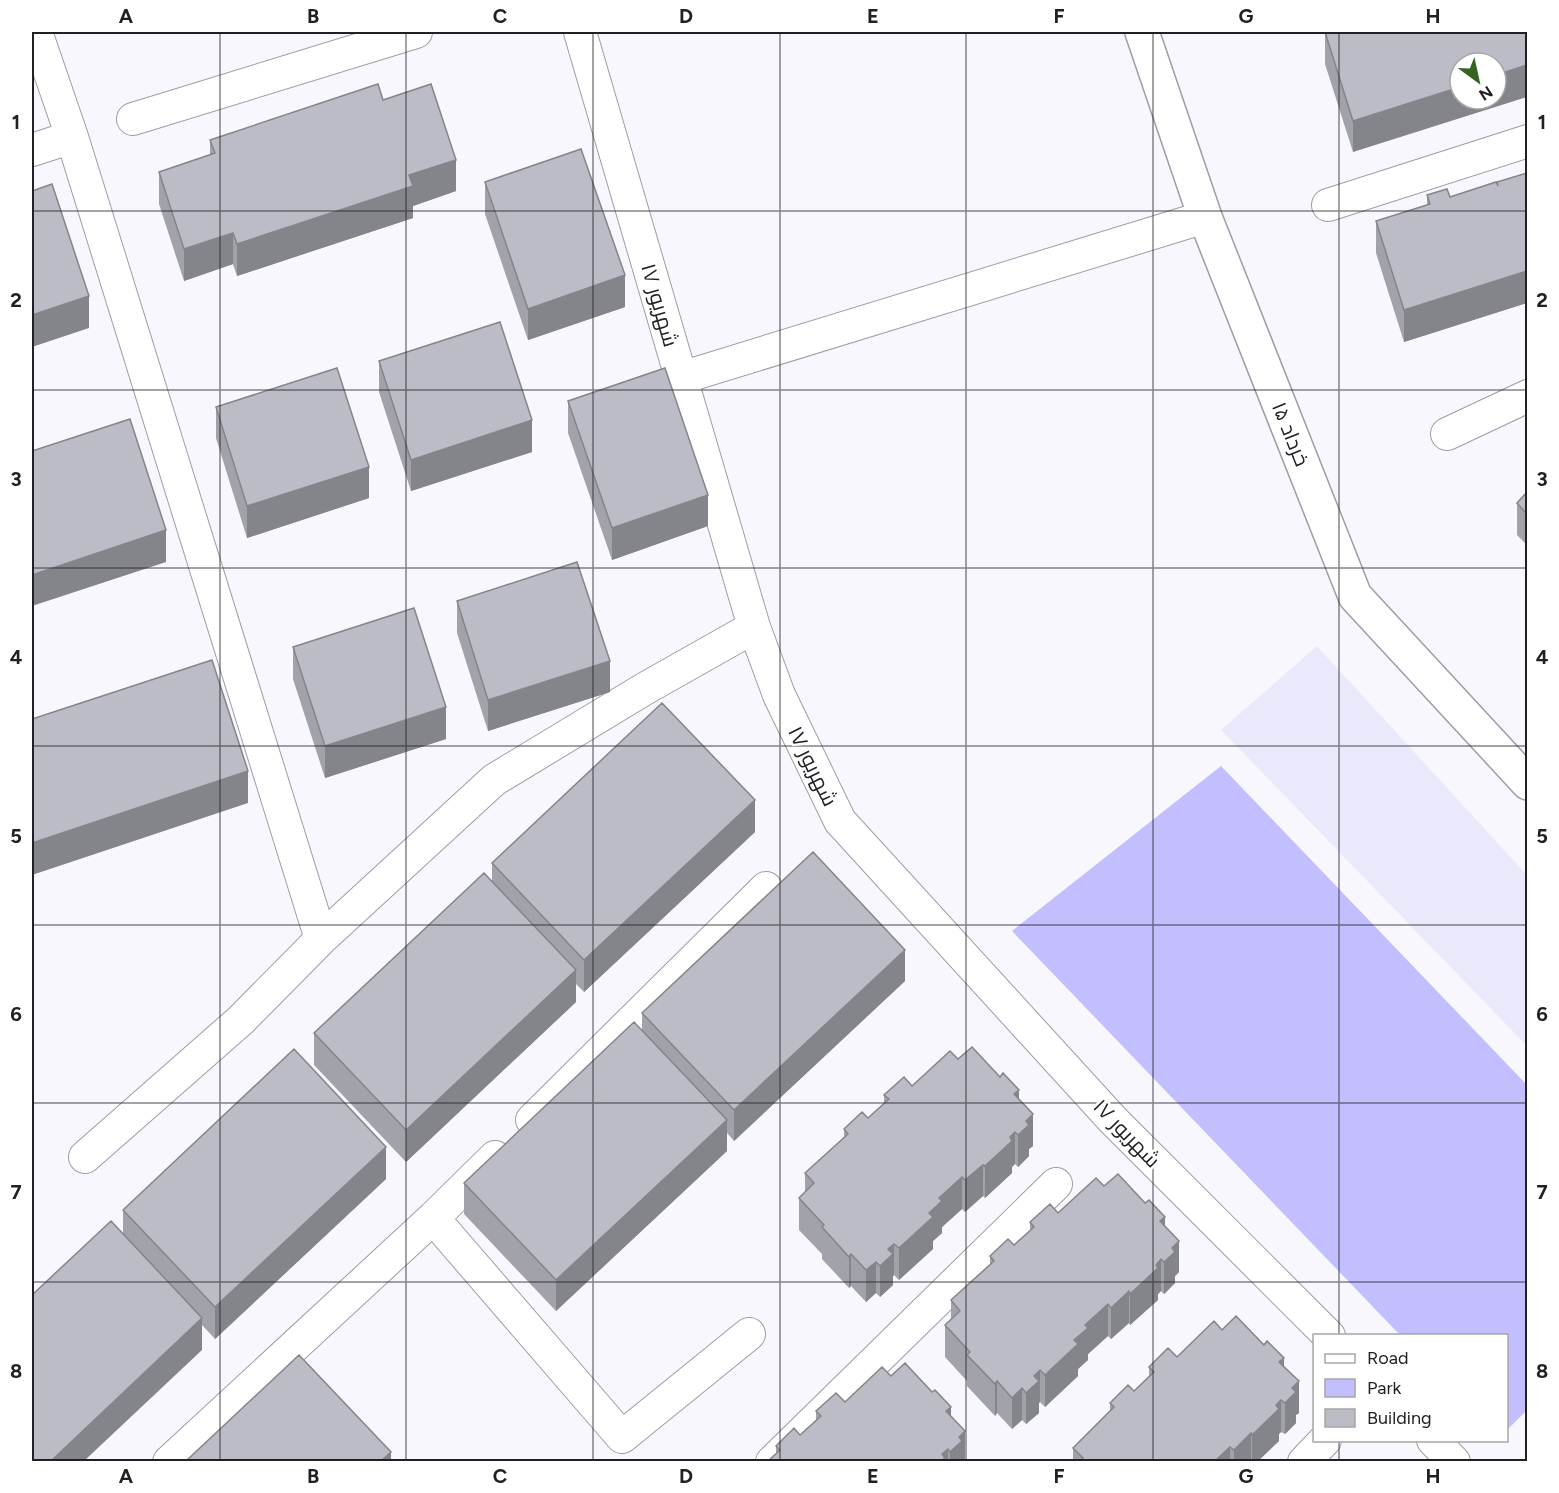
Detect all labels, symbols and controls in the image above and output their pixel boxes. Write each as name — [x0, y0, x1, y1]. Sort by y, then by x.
text: A — [119, 4, 134, 28]
text: B — [307, 4, 319, 28]
text: C — [493, 4, 507, 28]
text: D — [679, 4, 693, 28]
text: E — [867, 4, 879, 28]
text: F — [1053, 4, 1065, 28]
text: G — [1239, 4, 1254, 28]
text: H — [1426, 4, 1441, 28]
north arrow — [1448, 51, 1508, 111]
text: N — [1476, 82, 1496, 104]
text: 1 — [12, 110, 20, 134]
text: 1 — [1538, 110, 1546, 134]
street label: ۱۷ شهریور — [635, 260, 684, 350]
text: 2 — [10, 288, 22, 312]
text: 2 — [1536, 288, 1548, 312]
street label: ۱۵ خرداد — [1267, 398, 1315, 470]
text: 3 — [10, 467, 22, 491]
text: 3 — [1536, 467, 1548, 491]
text: 4 — [10, 645, 23, 669]
text: 4 — [1536, 645, 1549, 669]
street label: ۱۷ شهریور — [782, 722, 843, 810]
text: 5 — [10, 824, 22, 848]
text: 5 — [1536, 824, 1548, 848]
text: 6 — [10, 1002, 22, 1026]
text: 6 — [1536, 1002, 1548, 1026]
street label: ۱۷ شهریور — [1088, 1094, 1166, 1173]
text: 7 — [10, 1180, 22, 1204]
text: 7 — [1536, 1180, 1548, 1204]
legend — [1313, 1334, 1508, 1442]
text: Road — [1367, 1347, 1408, 1369]
text: 8 — [10, 1359, 22, 1383]
text: 8 — [1536, 1359, 1548, 1383]
text: Park — [1367, 1377, 1402, 1399]
text: Building — [1367, 1407, 1432, 1429]
text: A — [119, 1464, 134, 1488]
text: B — [307, 1464, 319, 1488]
text: C — [493, 1464, 507, 1488]
text: D — [679, 1464, 693, 1488]
text: E — [867, 1464, 879, 1488]
text: F — [1053, 1464, 1065, 1488]
text: G — [1239, 1464, 1254, 1488]
text: H — [1426, 1464, 1441, 1488]

